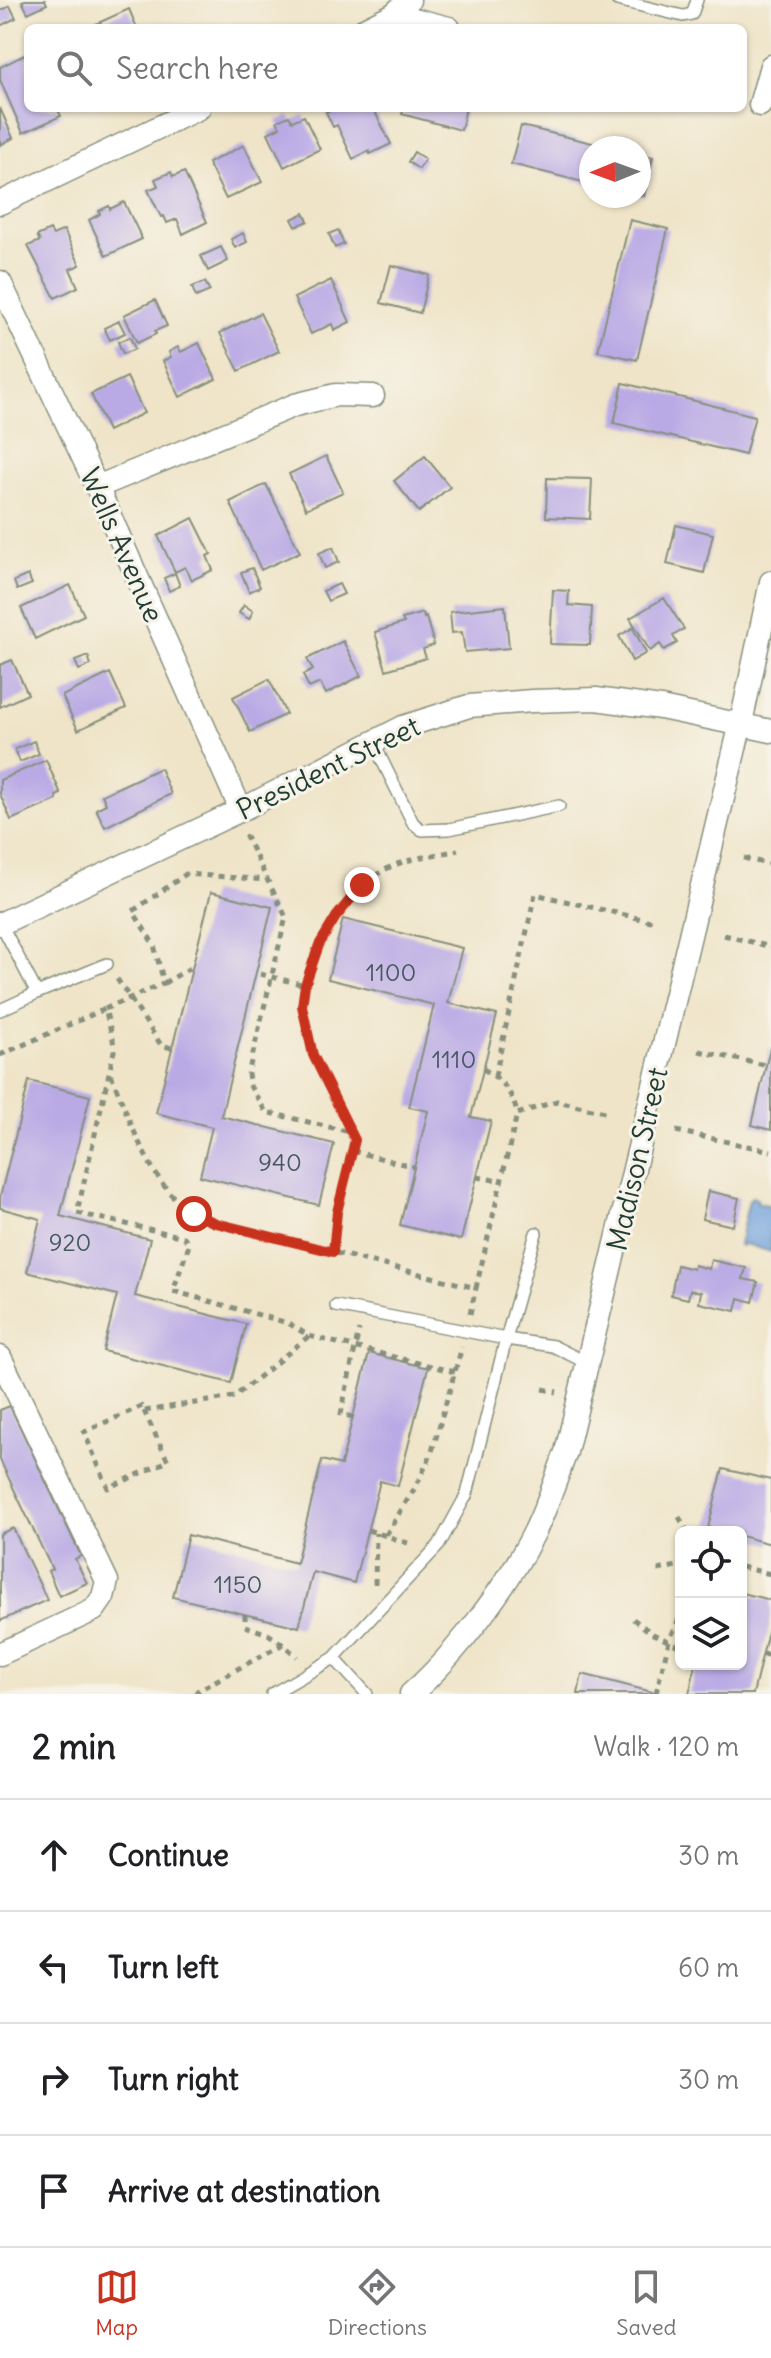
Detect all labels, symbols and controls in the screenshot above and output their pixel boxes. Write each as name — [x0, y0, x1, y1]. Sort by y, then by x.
search box — [24, 24, 747, 112]
icon: search — [52, 46, 96, 90]
text: Search here — [116, 49, 279, 87]
north arrow — [579, 136, 651, 208]
street label: Wells Avenue — [72, 462, 172, 628]
street label: President Street — [230, 708, 426, 828]
route end — [344, 867, 380, 903]
house number: 1100 — [366, 957, 416, 987]
house number: 1110 — [432, 1044, 476, 1074]
street label: Madison Street — [598, 1064, 676, 1254]
house number: 940 — [258, 1147, 302, 1177]
route start — [176, 1196, 212, 1232]
house number: 920 — [49, 1227, 91, 1257]
map controls — [675, 1526, 747, 1670]
button: locate — [675, 1526, 747, 1598]
house number: 1150 — [214, 1569, 262, 1599]
button: layers — [675, 1598, 747, 1670]
text: 2 min — [32, 1725, 116, 1768]
text: Walk · 120 m — [593, 1730, 739, 1763]
icon: ahead — [32, 1833, 76, 1877]
text: Continue — [108, 1836, 229, 1874]
text: 30 m — [678, 1839, 739, 1872]
icon: left — [32, 1945, 76, 1989]
text: Turn left — [108, 1948, 219, 1986]
text: 60 m — [678, 1951, 739, 1984]
icon: right — [32, 2057, 76, 2101]
text: Turn right — [108, 2060, 239, 2098]
text: 30 m — [678, 2063, 739, 2096]
icon: arrive — [32, 2169, 76, 2213]
text: Arrive at destination — [108, 2172, 380, 2210]
tab: Map — [95, 2265, 139, 2341]
tab: Directions — [328, 2265, 427, 2341]
tab: Saved — [616, 2265, 676, 2341]

